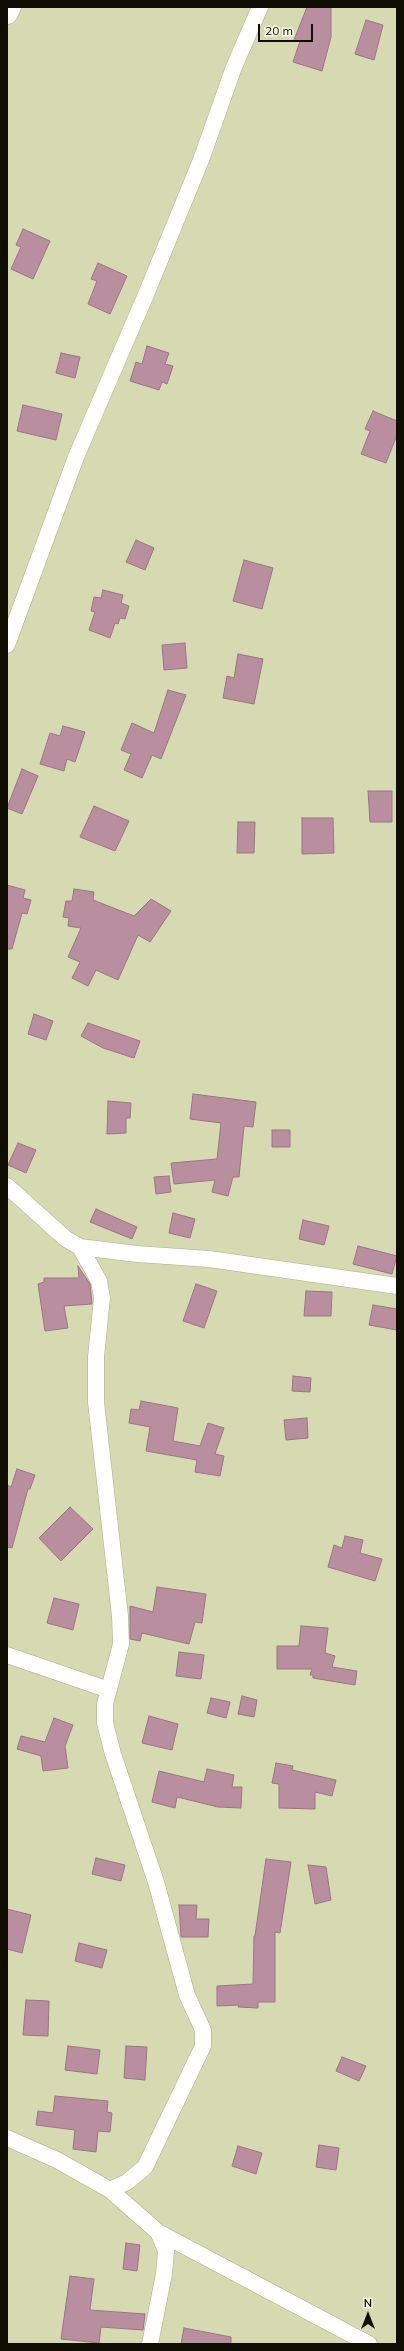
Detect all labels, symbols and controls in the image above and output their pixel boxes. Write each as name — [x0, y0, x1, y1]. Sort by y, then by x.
scale bar — [260, 16, 315, 42]
text: 20 m — [265, 23, 293, 38]
north arrow — [348, 2295, 388, 2335]
text: N — [364, 2296, 372, 2310]

